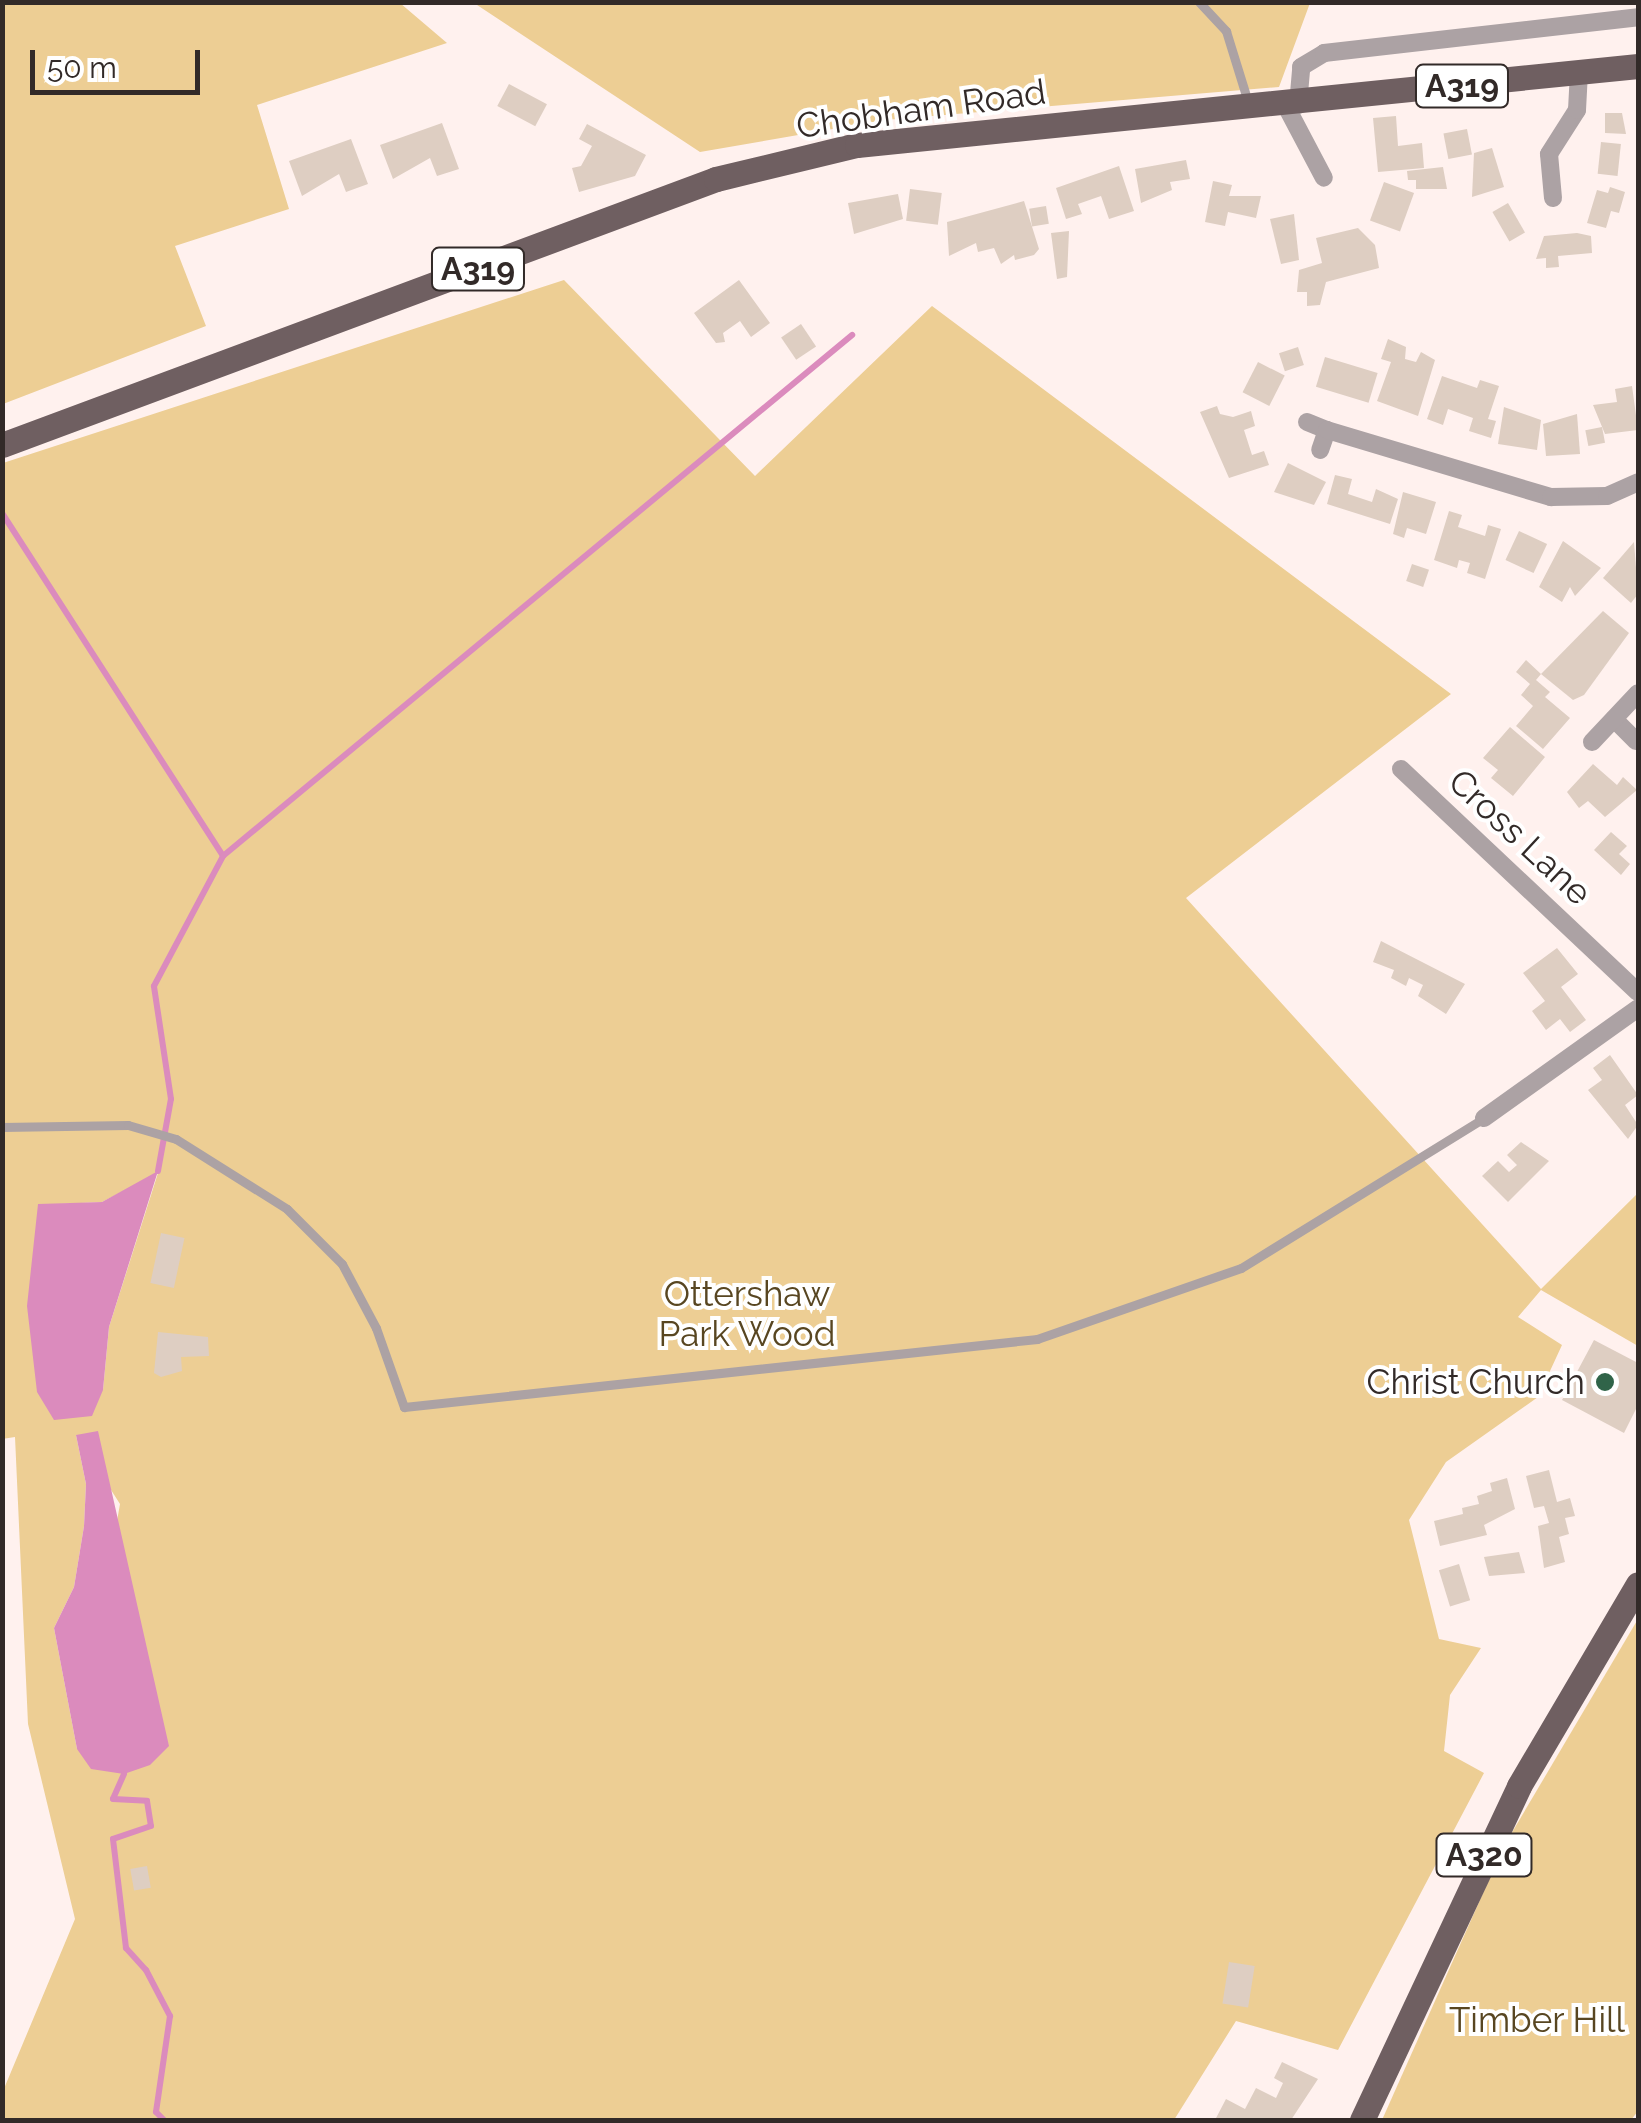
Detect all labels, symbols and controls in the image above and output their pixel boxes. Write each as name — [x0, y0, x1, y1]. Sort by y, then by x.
scale bar — [35, 30, 205, 92]
text: 50 m — [47, 50, 117, 85]
road number: A319 — [1414, 59, 1510, 113]
street label: Chobham Road — [794, 71, 1048, 147]
road number: A319 — [430, 242, 526, 296]
street label: Cross Lane — [1440, 760, 1600, 914]
park label: Ottershaw Park Wood — [658, 1273, 836, 1355]
place label: Christ Church — [1367, 1361, 1585, 1403]
marker: Christ Church — [1594, 1371, 1616, 1393]
road number: A320 — [1434, 1828, 1534, 1882]
park label: Timber Hill — [1449, 1999, 1625, 2041]

